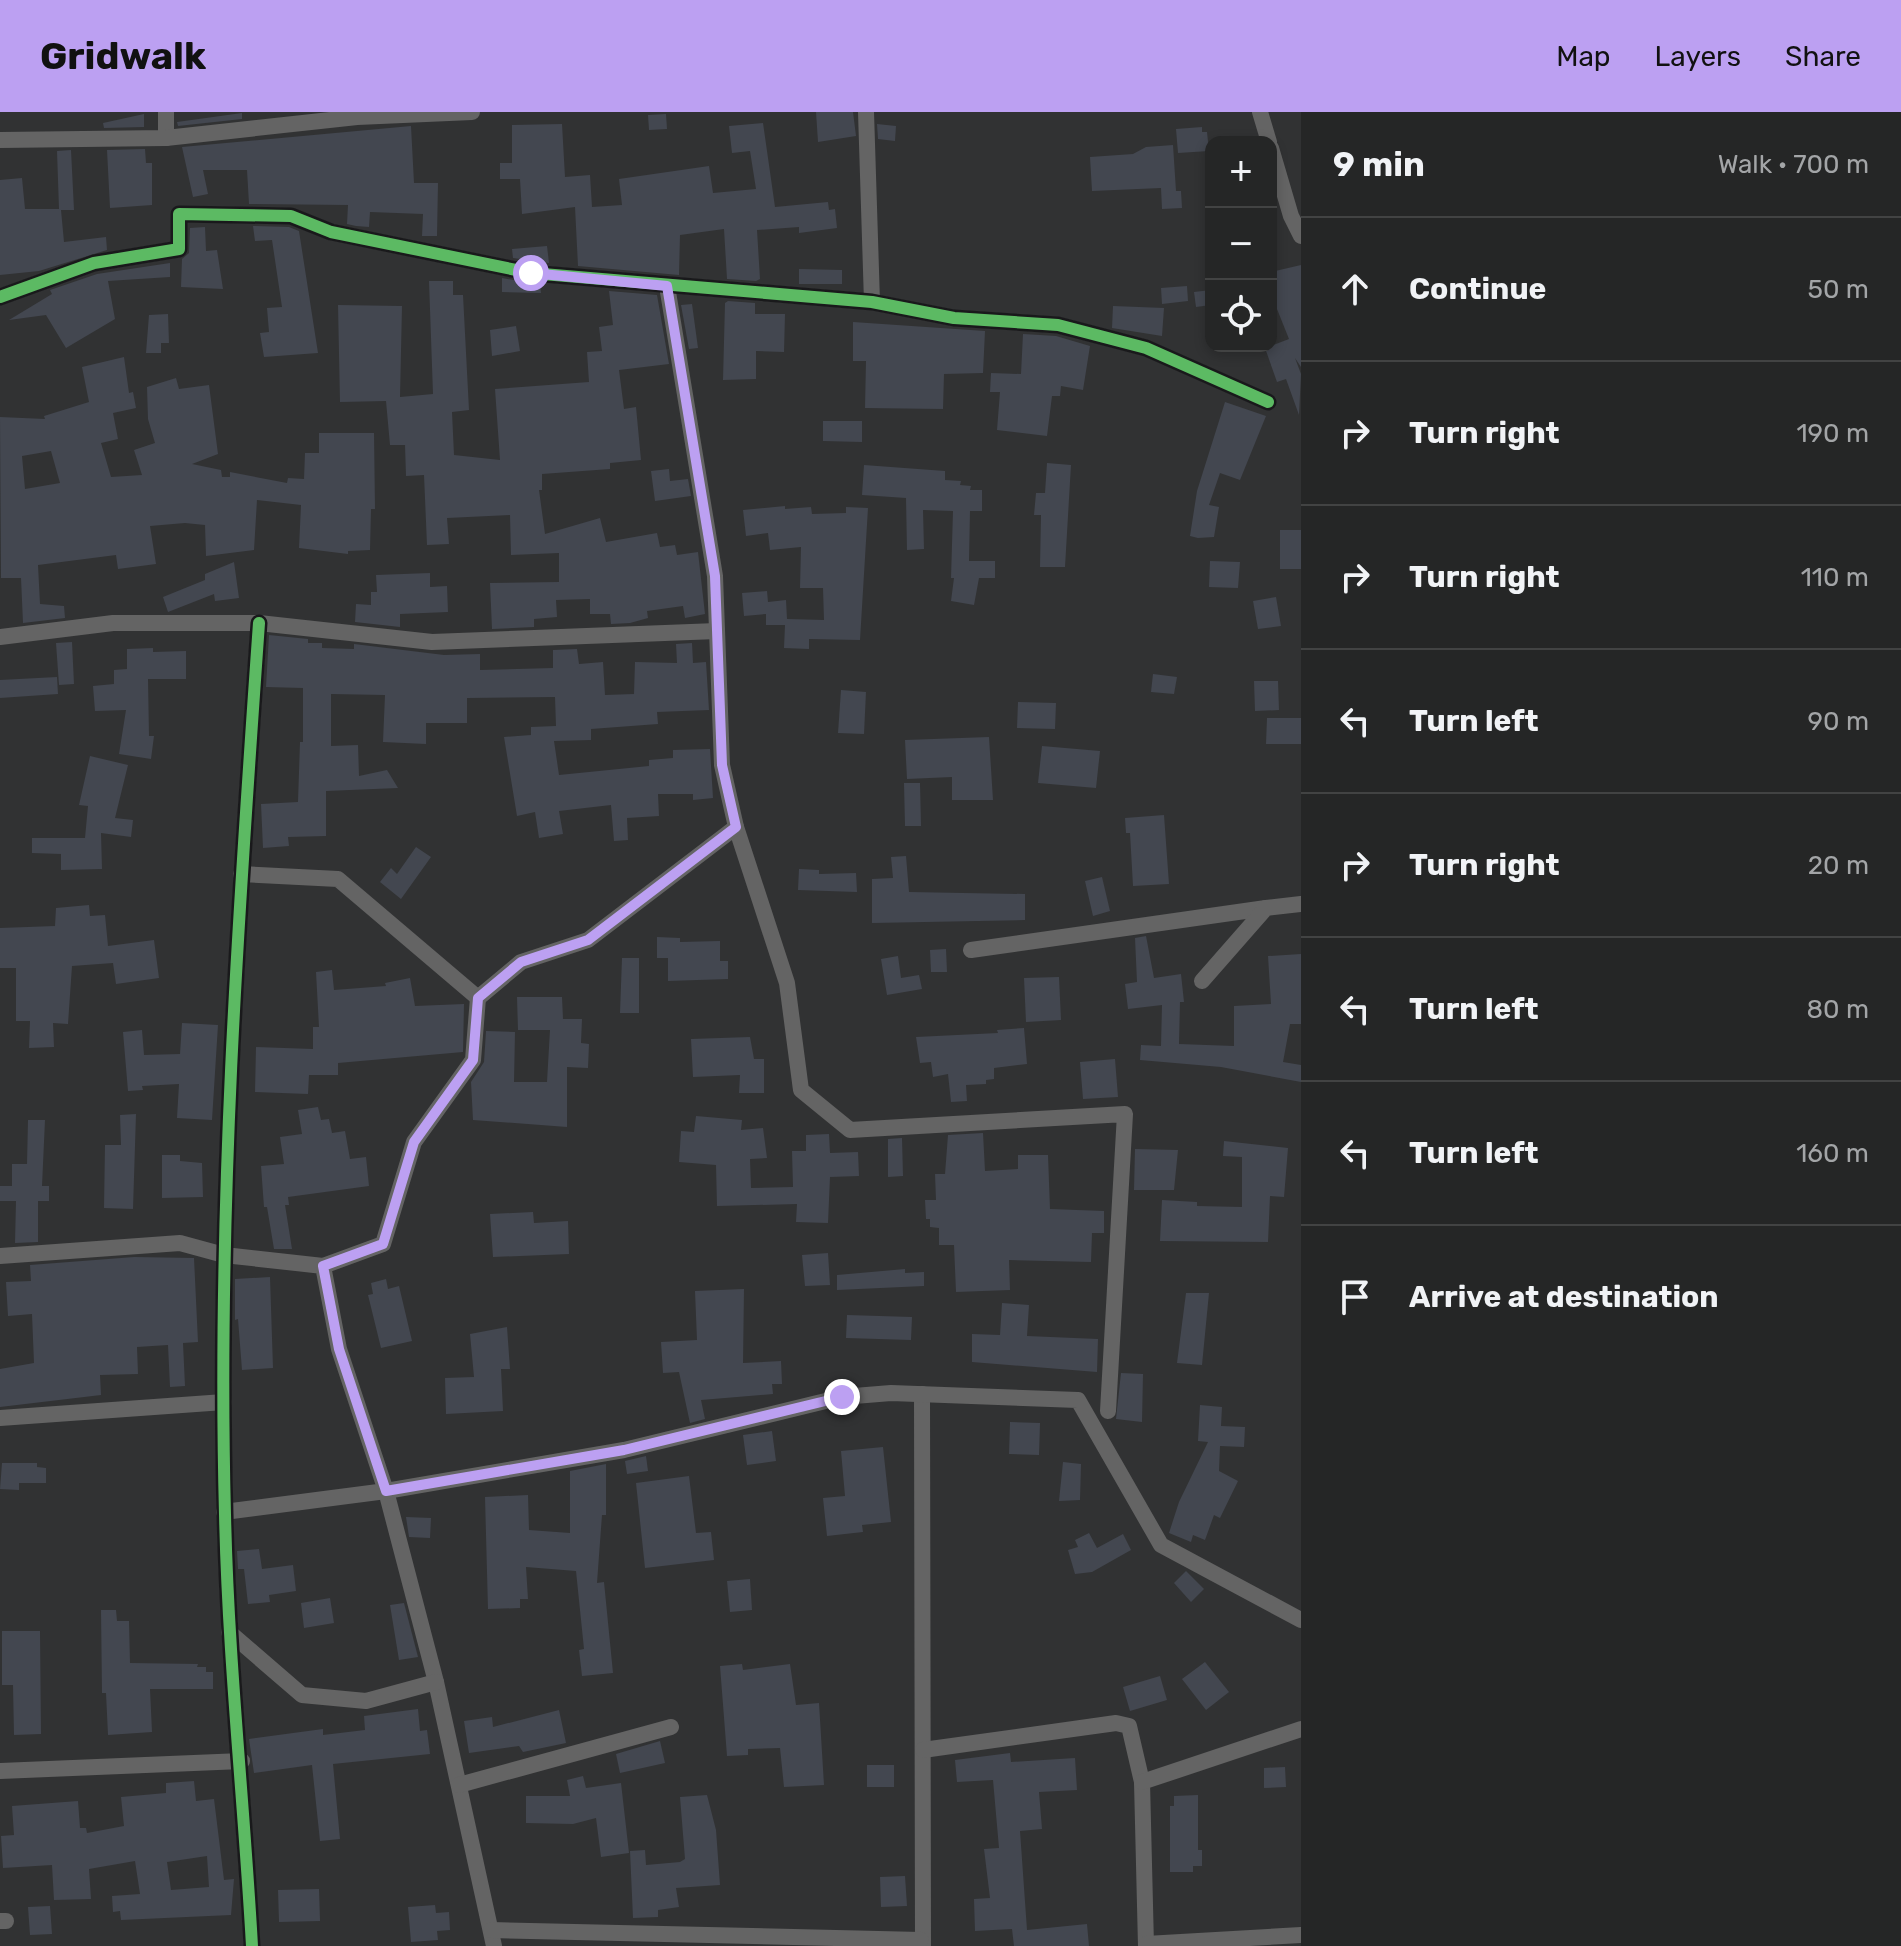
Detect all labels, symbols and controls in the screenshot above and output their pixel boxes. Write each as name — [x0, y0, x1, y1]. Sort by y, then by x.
text: Gridwalk — [40, 33, 206, 79]
text: Map — [1556, 40, 1611, 73]
text: Layers — [1655, 40, 1741, 73]
text: Share — [1785, 40, 1861, 73]
map controls — [1205, 136, 1277, 352]
button: + — [1205, 136, 1277, 208]
text: 9 min — [1333, 144, 1425, 185]
text: Walk · 700 m — [1718, 149, 1869, 180]
button: − — [1205, 208, 1277, 280]
route start — [513, 255, 549, 291]
icon: ahead — [1333, 267, 1377, 311]
text: Continue — [1409, 271, 1546, 307]
text: 50 m — [1808, 274, 1869, 305]
button: locate — [1205, 280, 1277, 352]
icon: right — [1333, 411, 1377, 455]
text: Turn right — [1409, 415, 1560, 451]
text: 190 m — [1796, 418, 1869, 449]
icon: right — [1333, 555, 1377, 599]
text: Turn right — [1409, 559, 1560, 595]
text: 110 m — [1801, 562, 1869, 593]
icon: left — [1333, 699, 1377, 743]
text: Turn left — [1409, 703, 1539, 739]
text: 90 m — [1808, 706, 1869, 737]
icon: right — [1333, 843, 1377, 887]
text: Turn right — [1409, 847, 1560, 883]
text: 20 m — [1808, 850, 1869, 881]
icon: left — [1333, 987, 1377, 1031]
text: Turn left — [1409, 991, 1539, 1027]
text: 80 m — [1806, 994, 1869, 1025]
icon: left — [1333, 1131, 1377, 1175]
text: Turn left — [1409, 1135, 1539, 1171]
text: 160 m — [1796, 1138, 1869, 1169]
icon: arrive — [1333, 1275, 1377, 1319]
text: Arrive at destination — [1409, 1279, 1719, 1315]
route end — [824, 1379, 860, 1415]

